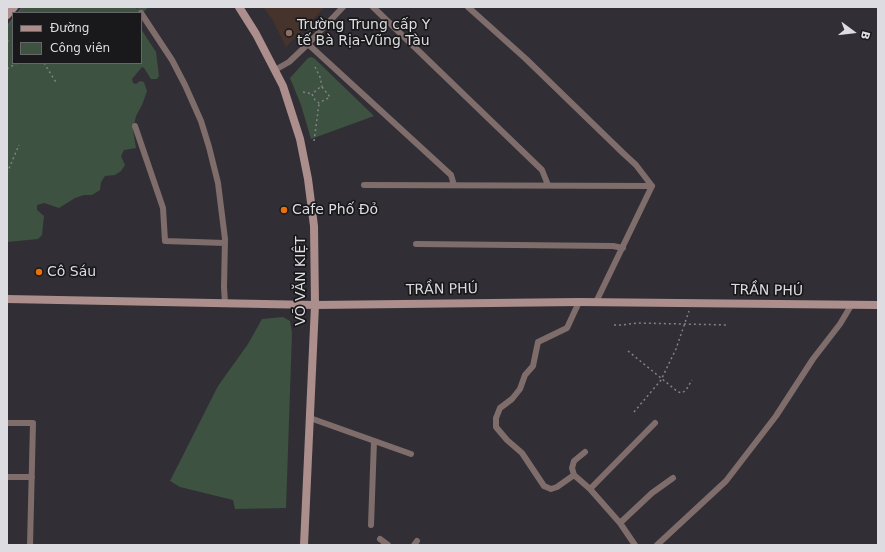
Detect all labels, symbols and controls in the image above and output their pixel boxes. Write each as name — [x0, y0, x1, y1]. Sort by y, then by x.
legend — [12, 12, 142, 64]
north arrow — [833, 12, 873, 52]
place label: Trường Trung cấp Y tế Bà Rịa-Vũng Tàu — [297, 17, 430, 50]
text: Đường — [50, 21, 89, 35]
marker: Trường Trung cấp Y tế Bà Rịa-Vũng Tàu — [284, 28, 294, 38]
text: B — [858, 29, 872, 41]
text: Công viên — [50, 41, 110, 55]
place label: Cafe Phố Đỏ — [292, 202, 378, 218]
marker: Cafe Phố Đỏ — [279, 205, 289, 215]
street label: VÕ VĂN KIỆT — [293, 236, 309, 326]
place label: Cô Sáu — [47, 264, 96, 280]
marker: Cô Sáu — [34, 267, 44, 277]
street label: TRẦN PHÚ — [406, 281, 478, 299]
street label: TRẦN PHÚ — [731, 282, 803, 300]

